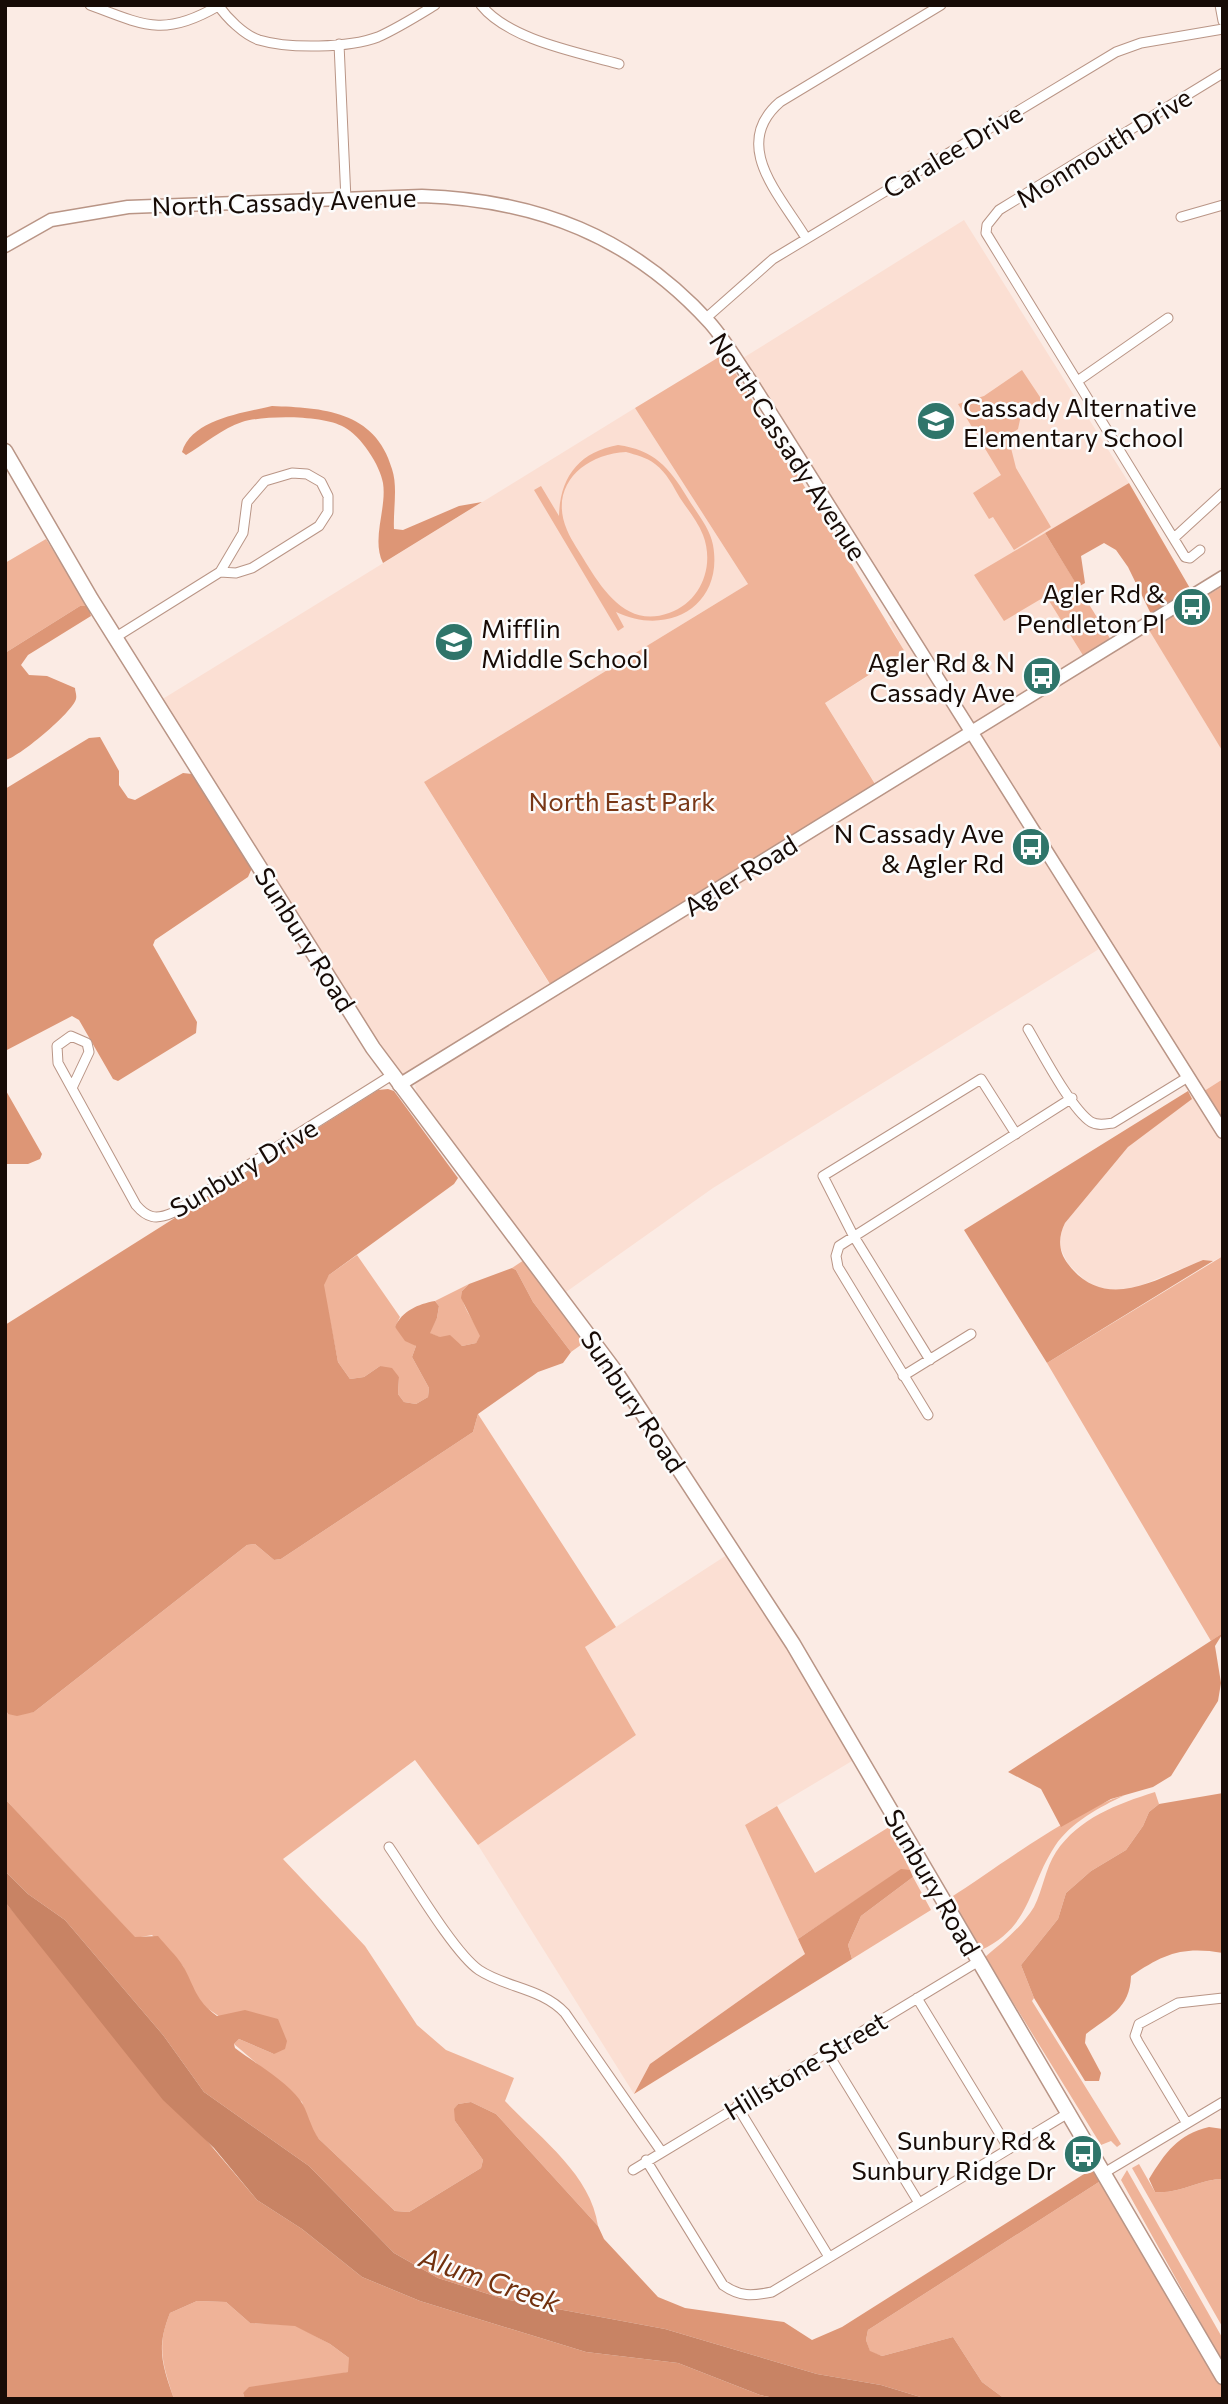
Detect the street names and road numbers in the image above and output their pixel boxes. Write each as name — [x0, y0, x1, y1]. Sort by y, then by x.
street label: Monmouth Drive — [1009, 81, 1197, 213]
street label: Caralee Drive — [877, 96, 1027, 204]
street label: North Cassady Avenue — [151, 181, 417, 221]
street label: North Cassady Avenue — [704, 327, 874, 565]
street label: Agler Road — [678, 828, 802, 922]
street label: Sunbury Road — [249, 861, 363, 1017]
street label: Sunbury Drive — [164, 1111, 322, 1223]
street label: Sunbury Road — [575, 1324, 693, 1478]
street label: Sunbury Road — [879, 1803, 987, 1961]
street label: Hillstone Street — [718, 2004, 892, 2126]

